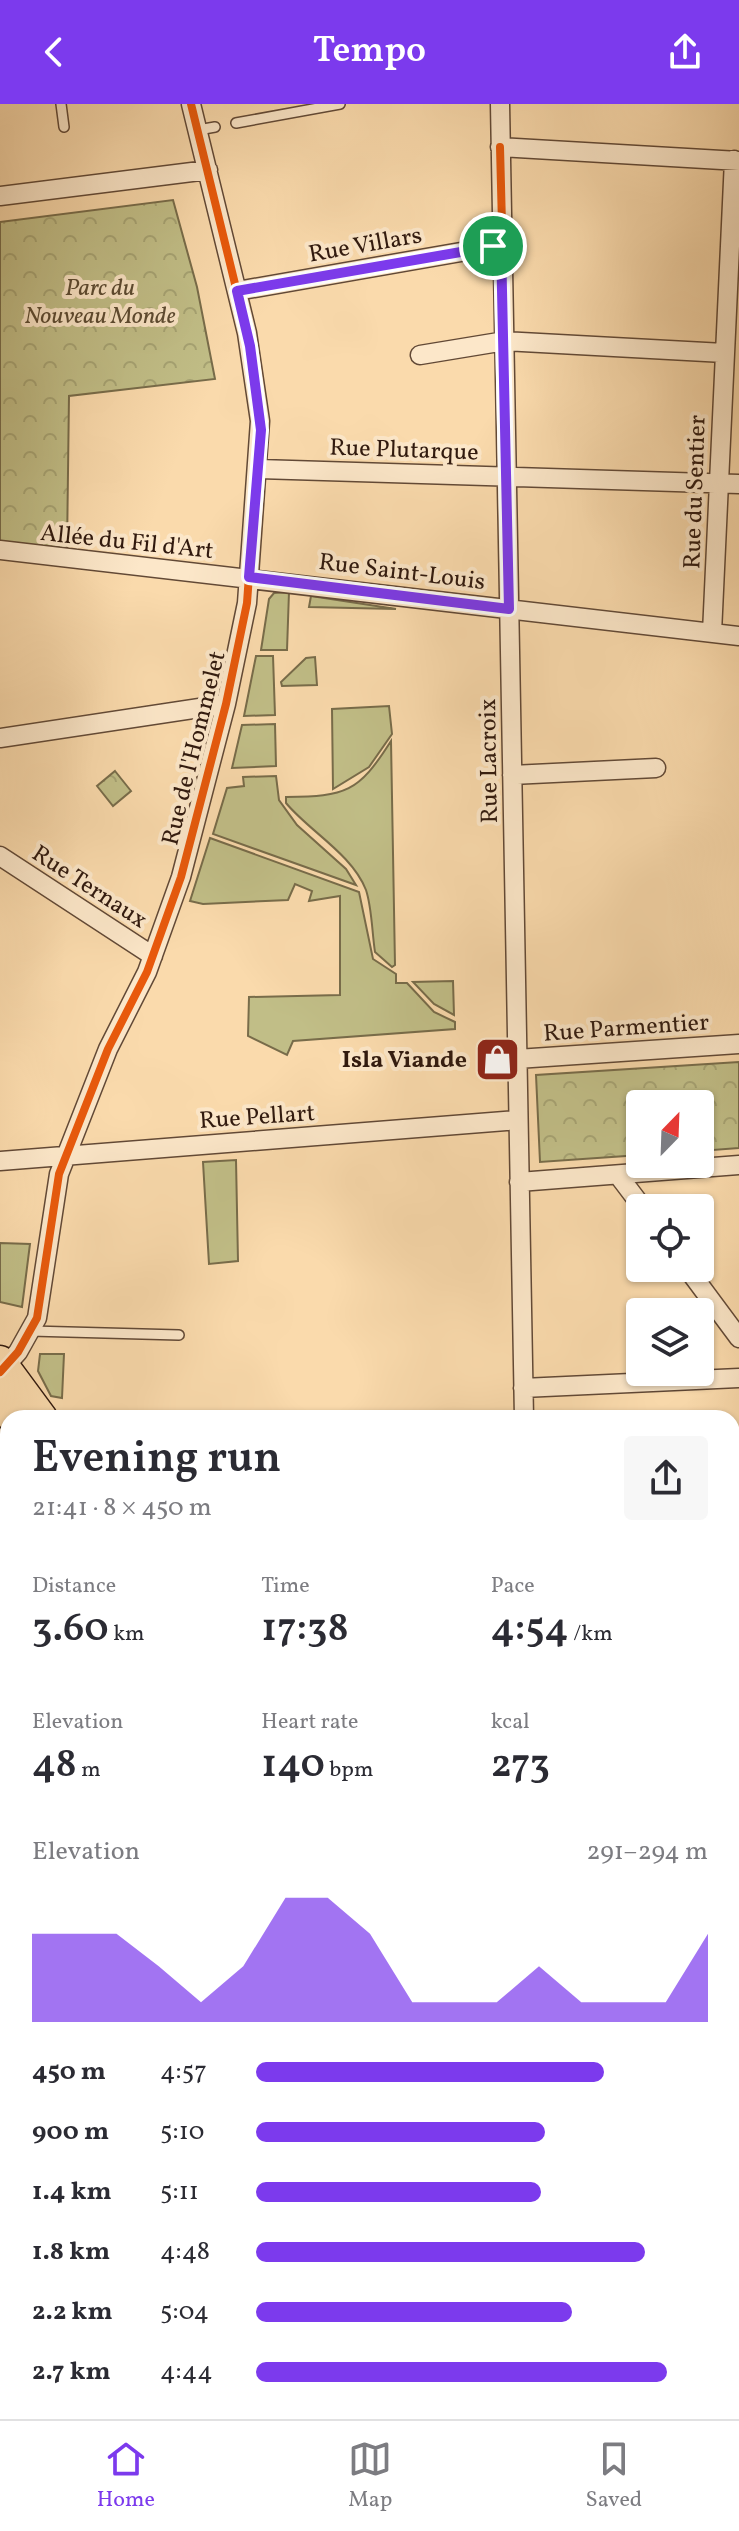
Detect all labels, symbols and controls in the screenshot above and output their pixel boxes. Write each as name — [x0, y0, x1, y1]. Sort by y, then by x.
text: Tempo — [313, 27, 426, 77]
icon: back — [32, 30, 76, 74]
icon: share — [663, 30, 707, 74]
pin — [459, 212, 527, 280]
street label: Rue Villars — [306, 219, 425, 273]
icon: arrive — [471, 224, 515, 268]
park label: Parc du Nouveau Monde — [25, 272, 176, 334]
street label: Rue du Sentier — [676, 414, 716, 570]
street label: Rue Plutarque — [329, 431, 479, 471]
street label: Allée du Fil d'Art — [39, 517, 215, 569]
street label: Rue Saint-Louis — [317, 546, 487, 600]
street label: Rue de l'Hommelet — [154, 648, 236, 849]
street label: Rue Lacroix — [472, 698, 508, 824]
street label: Rue Ternaux — [24, 838, 153, 938]
street label: Rue Parmentier — [542, 1006, 710, 1052]
shop icon: Isla Viande — [474, 1035, 522, 1083]
place label: Isla Viande — [342, 1044, 467, 1078]
north arrow — [626, 1090, 714, 1178]
map controls — [626, 1090, 714, 1386]
street label: Rue Pellart — [198, 1097, 316, 1139]
button: locate — [626, 1194, 714, 1282]
button: layers — [626, 1298, 714, 1386]
text: Evening run — [32, 1429, 281, 1490]
button: share — [624, 1436, 708, 1520]
text: 21:41 · 8 × 450 m — [32, 1490, 212, 1526]
text: Distance — [32, 1571, 116, 1602]
text: Time — [261, 1571, 310, 1602]
text: Pace — [491, 1571, 535, 1602]
text: 3.60 — [32, 1602, 109, 1658]
text: 17:38 — [261, 1602, 349, 1658]
text: 4:54 — [491, 1602, 569, 1658]
text: km — [109, 1619, 145, 1650]
text: /km — [569, 1619, 613, 1650]
text: Elevation — [32, 1707, 123, 1738]
text: Heart rate — [261, 1707, 358, 1738]
text: kcal — [491, 1707, 530, 1738]
text: 48 — [32, 1738, 77, 1794]
text: 140 — [261, 1738, 325, 1794]
text: 273 — [491, 1738, 550, 1794]
text: m — [77, 1755, 101, 1786]
text: bpm — [325, 1755, 373, 1786]
text: Elevation — [32, 1834, 140, 1870]
text: 291–294 m — [587, 1834, 708, 1870]
text: 450 m — [32, 2054, 106, 2090]
text: 4:57 — [160, 2054, 207, 2090]
text: 900 m — [32, 2114, 109, 2150]
text: 5:10 — [160, 2114, 204, 2150]
text: 1.4 km — [32, 2174, 112, 2210]
text: 5:11 — [160, 2174, 199, 2210]
text: 1.8 km — [32, 2234, 110, 2270]
text: 4:48 — [160, 2234, 210, 2270]
text: 2.2 km — [32, 2294, 113, 2330]
text: 5:04 — [160, 2294, 209, 2330]
text: 2.7 km — [32, 2354, 111, 2390]
text: 4:44 — [160, 2354, 213, 2390]
tab: Home — [97, 2437, 155, 2516]
tab: Map — [348, 2437, 392, 2516]
tab: Saved — [586, 2437, 642, 2516]

